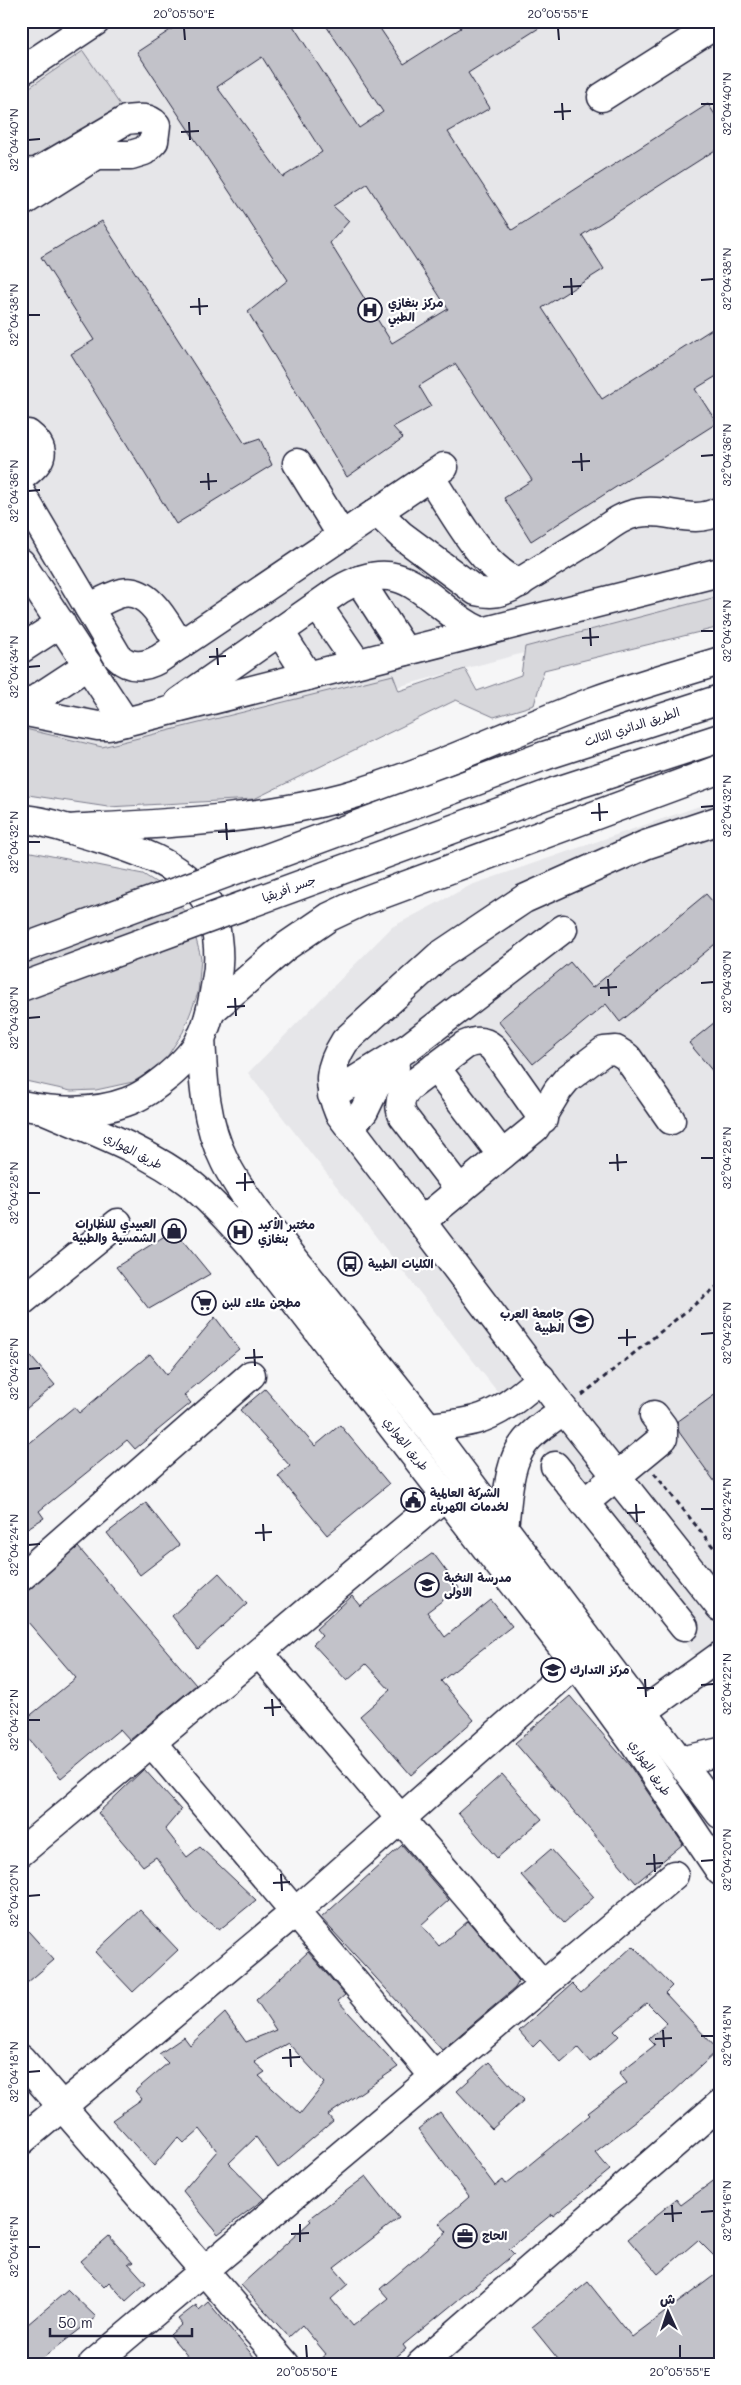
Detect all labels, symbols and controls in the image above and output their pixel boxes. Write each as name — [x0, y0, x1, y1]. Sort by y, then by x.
text: 20°05'50"E — [153, 5, 215, 21]
text: 20°05'55"E — [528, 5, 589, 21]
text: 32°04'40"N — [718, 73, 734, 135]
text: 32°04'40"N — [5, 109, 21, 171]
text: 32°04'38"N — [718, 248, 734, 310]
text: 32°04'38"N — [5, 284, 21, 346]
place label: مركز بنغازي الطبي — [388, 294, 443, 328]
hospital icon: مركز بنغازي الطبي — [357, 297, 383, 323]
text: 32°04'36"N — [718, 424, 734, 486]
text: 32°04'36"N — [5, 460, 21, 522]
text: 32°04'34"N — [718, 600, 734, 662]
text: 32°04'34"N — [5, 636, 21, 698]
street label: الطريق الدائري الثالث — [582, 703, 682, 751]
text: 32°04'32"N — [718, 775, 734, 837]
text: 32°04'32"N — [5, 811, 21, 873]
street label: جسر أفريقيا — [260, 871, 318, 906]
text: 32°04'30"N — [718, 951, 734, 1013]
text: 32°04'30"N — [5, 987, 21, 1049]
text: 32°04'28"N — [718, 1127, 734, 1189]
street label: طريق الهواري — [100, 1128, 166, 1174]
text: 32°04'28"N — [5, 1162, 21, 1224]
place label: العبيدي للنظارات الشمسية والطبية — [72, 1215, 156, 1245]
place label: مختبر الأكيد بنغازي — [258, 1216, 315, 1248]
shop icon: العبيدي للنظارات الشمسية والطبية — [161, 1218, 187, 1244]
hospital icon: مختبر الأكيد بنغازي — [227, 1219, 253, 1245]
bus stop icon: الكليات الطبية — [337, 1251, 363, 1277]
place label: الكليات الطبية — [368, 1255, 434, 1271]
supermarket icon: مطحن علاء للبن — [191, 1290, 217, 1316]
place label: مطحن علاء للبن — [222, 1294, 301, 1310]
text: 32°04'26"N — [718, 1302, 734, 1364]
place label: جامعة العرب الطبية — [500, 1305, 564, 1335]
school or university icon: جامعة العرب الطبية — [568, 1308, 594, 1334]
text: 32°04'26"N — [5, 1338, 21, 1400]
street label: طريق الهواري — [379, 1413, 433, 1475]
text: 32°04'24"N — [718, 1478, 734, 1540]
place label: الشركة العالمية لخدمات الكهرباء — [430, 1484, 509, 1514]
public building icon: الشركة العالمية لخدمات الكهرباء — [400, 1487, 426, 1513]
text: 32°04'24"N — [5, 1514, 21, 1576]
place label: مدرسة النخبة الاولى — [444, 1569, 512, 1600]
school or university icon: مدرسة النخبة الاولى — [414, 1572, 440, 1598]
text: 32°04'22"N — [718, 1653, 734, 1715]
school or university icon: مركز التدارك — [540, 1657, 566, 1683]
place label: مركز التدارك — [570, 1661, 630, 1677]
text: 32°04'22"N — [5, 1689, 21, 1751]
street label: طريق الهواري — [625, 1736, 675, 1800]
text: 32°04'20"N — [718, 1829, 734, 1891]
text: 32°04'20"N — [5, 1865, 21, 1927]
text: 32°04'18"N — [718, 2005, 734, 2067]
text: 32°04'18"N — [5, 2041, 21, 2103]
text: 32°04'16"N — [718, 2180, 734, 2242]
text: 32°04'16"N — [5, 2216, 21, 2278]
office icon: الحاج — [452, 2223, 478, 2249]
place label: الحاج — [482, 2227, 507, 2244]
north arrow — [644, 2288, 694, 2338]
text: ش — [659, 2289, 675, 2308]
scale bar — [50, 2305, 192, 2337]
text: 50 m — [58, 2312, 93, 2332]
text: 20°05'50"E — [276, 2363, 338, 2379]
text: 20°05'55"E — [650, 2363, 711, 2379]

